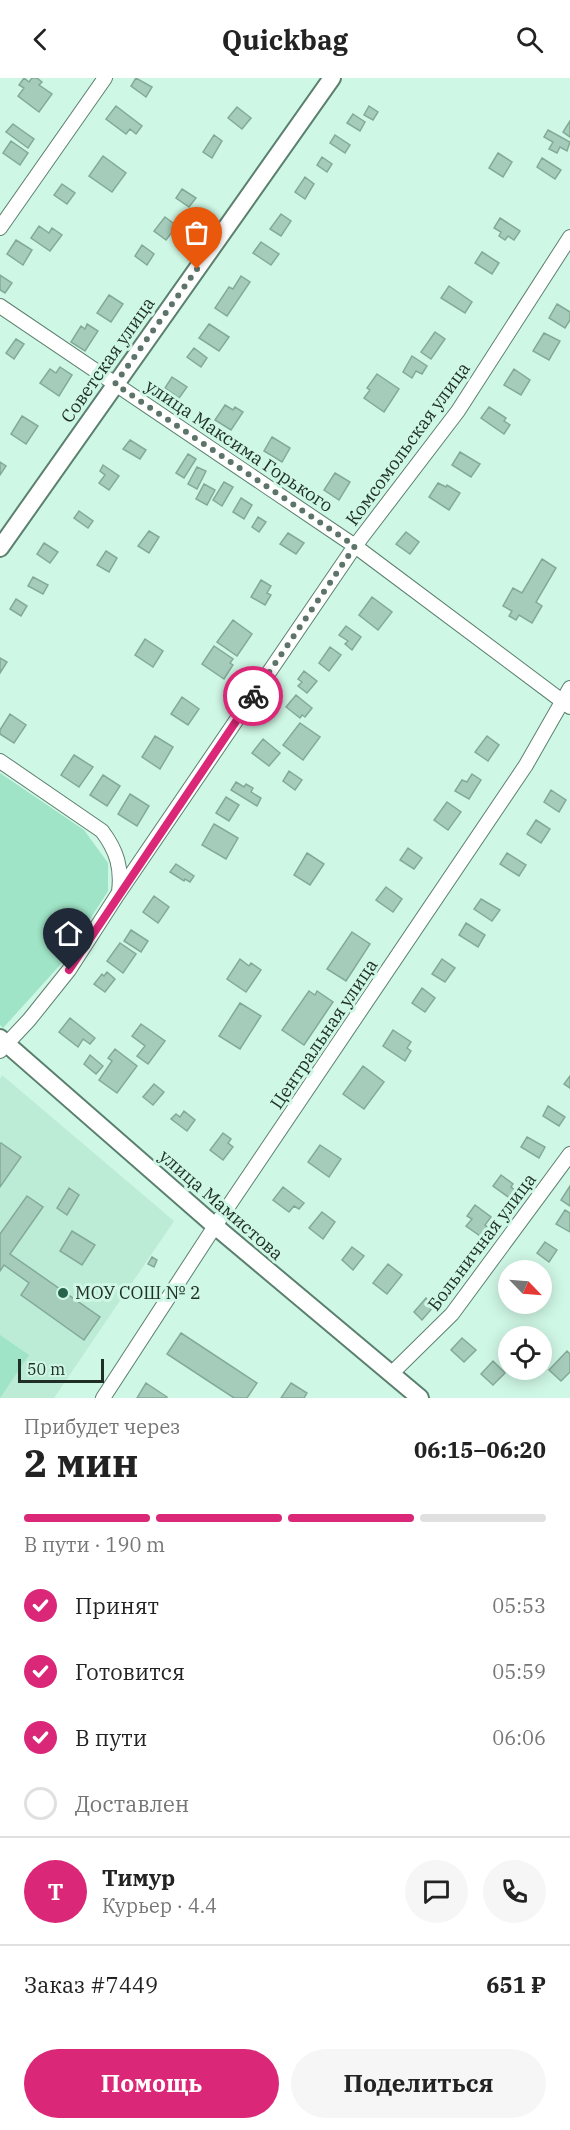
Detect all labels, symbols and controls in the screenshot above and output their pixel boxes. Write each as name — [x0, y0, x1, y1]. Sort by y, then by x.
text: Quickbag — [222, 22, 348, 57]
icon: back — [24, 23, 57, 56]
icon: search — [513, 23, 546, 56]
pin — [171, 207, 222, 269]
icon: bag — [180, 216, 213, 249]
street label: Советская улица — [56, 292, 160, 427]
street label: Комсомольская улица — [340, 357, 475, 530]
street label: улица Максима Горького — [141, 374, 338, 517]
courier — [223, 666, 283, 726]
icon: bike — [237, 680, 270, 713]
pin — [43, 908, 94, 970]
icon: home — [52, 917, 85, 950]
street label: Центральная улица — [265, 954, 382, 1113]
street label: улица Мамистова — [154, 1144, 288, 1265]
street label: Больничная улица — [422, 1168, 541, 1315]
north arrow — [498, 1260, 552, 1314]
map controls — [498, 1260, 552, 1380]
place label: МОУ СОШ № 2 — [75, 1281, 201, 1304]
marker: МОУ СОШ № 2 — [56, 1286, 70, 1300]
button: locate — [498, 1326, 552, 1380]
scale bar — [18, 1356, 104, 1384]
text: 50 m — [27, 1359, 65, 1379]
text: Прибудет через — [24, 1413, 180, 1440]
text: 06:15–06:20 — [414, 1435, 546, 1464]
text: 2 мин — [24, 1437, 138, 1488]
text: В пути · 190 m — [24, 1531, 165, 1558]
icon: check — [24, 1589, 57, 1622]
text: Принят — [75, 1591, 159, 1620]
text: 05:53 — [492, 1592, 546, 1619]
icon: check — [24, 1655, 57, 1688]
text: Готовится — [75, 1657, 185, 1686]
text: 05:59 — [492, 1658, 546, 1685]
icon: check — [24, 1721, 57, 1754]
text: В пути — [75, 1723, 147, 1752]
text: 06:06 — [492, 1724, 546, 1751]
text: Доставлен — [75, 1789, 189, 1818]
button: chat — [405, 1860, 468, 1923]
button: phone — [483, 1860, 546, 1923]
text: Тимур — [102, 1863, 175, 1892]
text: Т — [48, 1877, 63, 1906]
text: Курьер · 4.4 — [102, 1892, 217, 1919]
text: Заказ #7449 — [24, 1970, 158, 1999]
text: 651 ₽ — [486, 1970, 546, 1999]
button: Помощь — [24, 2049, 279, 2118]
button: Поделиться — [291, 2049, 546, 2118]

